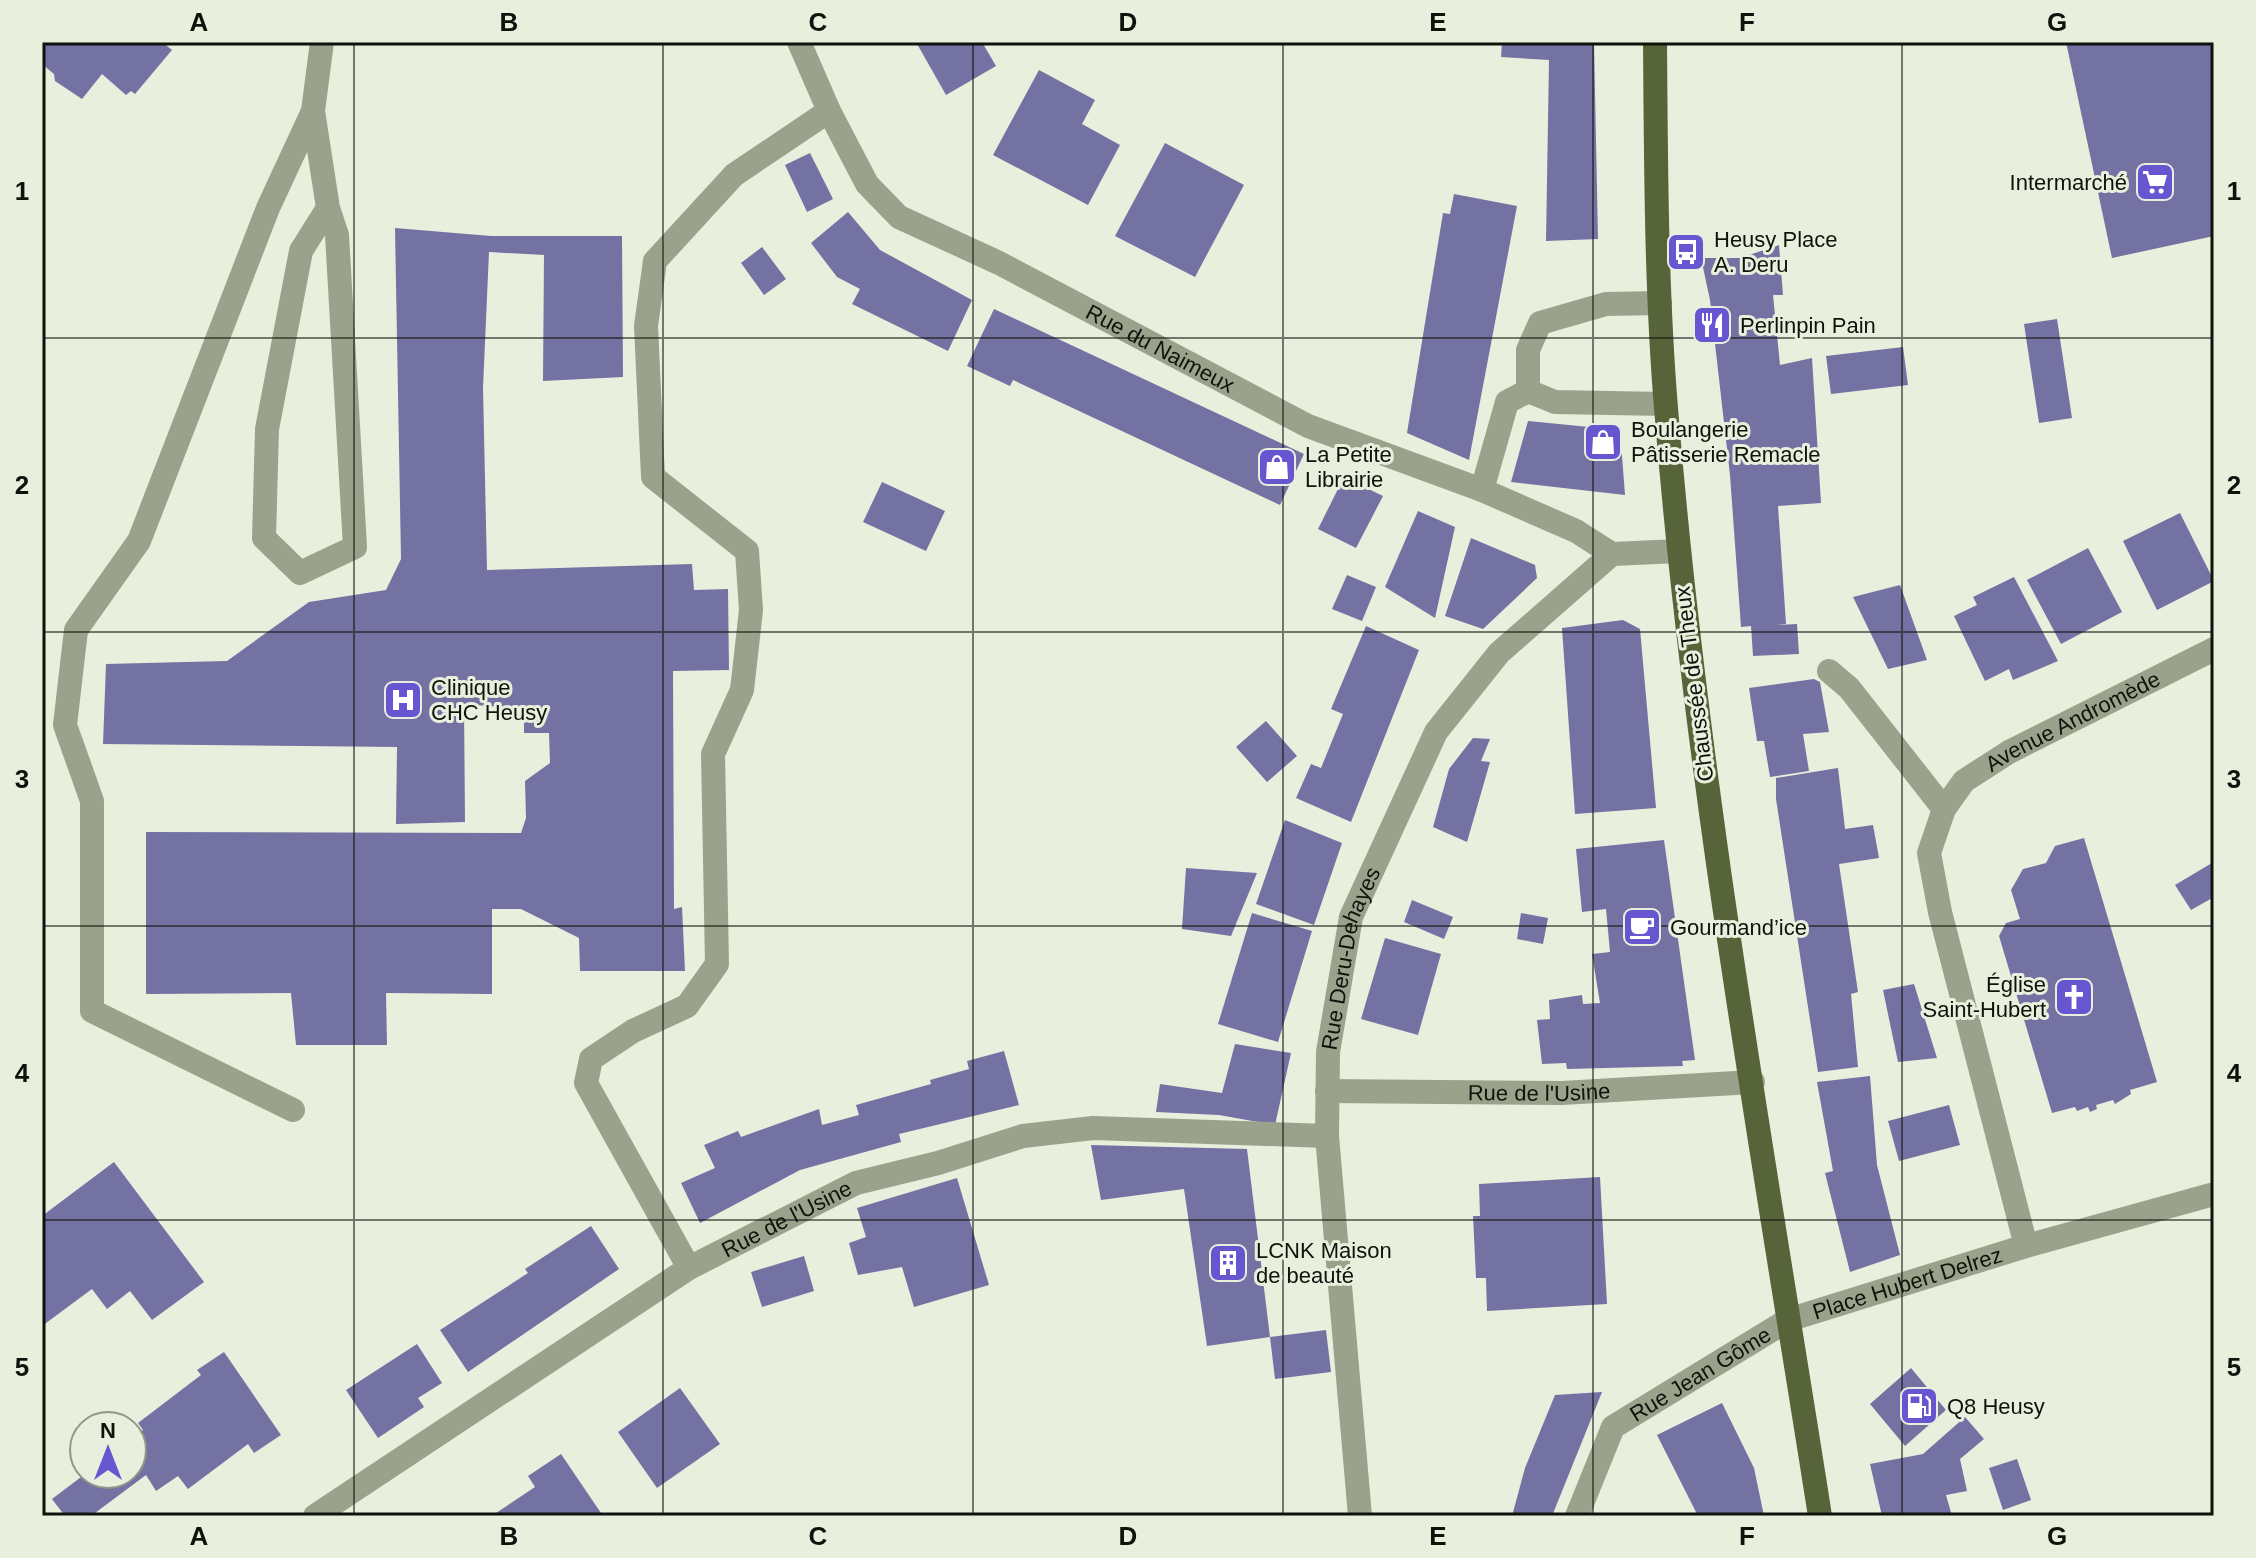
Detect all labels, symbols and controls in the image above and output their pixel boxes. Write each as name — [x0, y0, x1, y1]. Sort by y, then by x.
text: A — [190, 7, 209, 37]
text: B — [500, 7, 518, 37]
text: C — [809, 7, 828, 37]
text: D — [1119, 7, 1137, 37]
text: E — [1429, 7, 1447, 37]
text: F — [1739, 7, 1755, 37]
text: G — [2047, 7, 2067, 37]
supermarket icon: Intermarché — [2134, 161, 2176, 203]
place label: Intermarché — [2010, 170, 2127, 195]
text: 1 — [15, 176, 29, 206]
text: 1 — [2227, 176, 2241, 206]
place label: Heusy Place A. Deru — [1714, 227, 1838, 277]
bus stop icon: Heusy Place A. Deru — [1665, 231, 1707, 273]
street label: Rue du Naimeux — [1082, 299, 1239, 397]
restaurant icon: Perlinpin Pain — [1691, 304, 1733, 346]
place label: Perlinpin Pain — [1740, 313, 1876, 338]
place label: Boulangerie Pâtisserie Remacle — [1631, 417, 1821, 467]
shop icon: Boulangerie Pâtisserie Remacle — [1582, 421, 1624, 463]
place label: La Petite Librairie — [1305, 442, 1392, 492]
shop icon: La Petite Librairie — [1256, 446, 1298, 488]
text: 2 — [15, 470, 29, 500]
text: 2 — [2227, 470, 2241, 500]
street label: Chaussée de Theux — [1670, 585, 1718, 783]
street label: Avenue Andromède — [1980, 666, 2164, 777]
place label: Clinique CHC Heusy — [431, 675, 547, 725]
hospital icon: Clinique CHC Heusy — [382, 679, 424, 721]
text: 3 — [15, 764, 29, 794]
text: 3 — [2227, 764, 2241, 794]
street label: Rue Deru-Dehayes — [1316, 863, 1385, 1052]
cafe icon: Gourmand’ice — [1621, 906, 1663, 948]
place label: Gourmand’ice — [1670, 915, 1807, 940]
place label: Église Saint-Hubert — [1922, 972, 2046, 1022]
church icon: Église Saint-Hubert — [2053, 976, 2095, 1018]
text: 4 — [15, 1058, 30, 1088]
text: 4 — [2227, 1058, 2242, 1088]
street label: Rue de l'Usine — [1468, 1078, 1611, 1106]
street label: Rue de l'Usine — [717, 1175, 856, 1262]
place label: LCNK Maison de beauté — [1256, 1238, 1392, 1288]
building icon: LCNK Maison de beauté — [1207, 1242, 1249, 1284]
street label: Place Hubert Delrez — [1809, 1242, 2005, 1324]
street label: Rue Jean Gôme — [1625, 1321, 1775, 1426]
text: 5 — [15, 1352, 29, 1382]
text: 5 — [2227, 1352, 2241, 1382]
fuel station icon: Q8 Heusy — [1898, 1385, 1940, 1427]
place label: Q8 Heusy — [1947, 1394, 2045, 1419]
north arrow — [68, 1410, 148, 1490]
text: N — [100, 1418, 116, 1443]
text: A — [190, 1521, 209, 1551]
text: B — [500, 1521, 518, 1551]
text: C — [809, 1521, 828, 1551]
text: D — [1119, 1521, 1137, 1551]
text: E — [1429, 1521, 1447, 1551]
text: F — [1739, 1521, 1755, 1551]
text: G — [2047, 1521, 2067, 1551]

